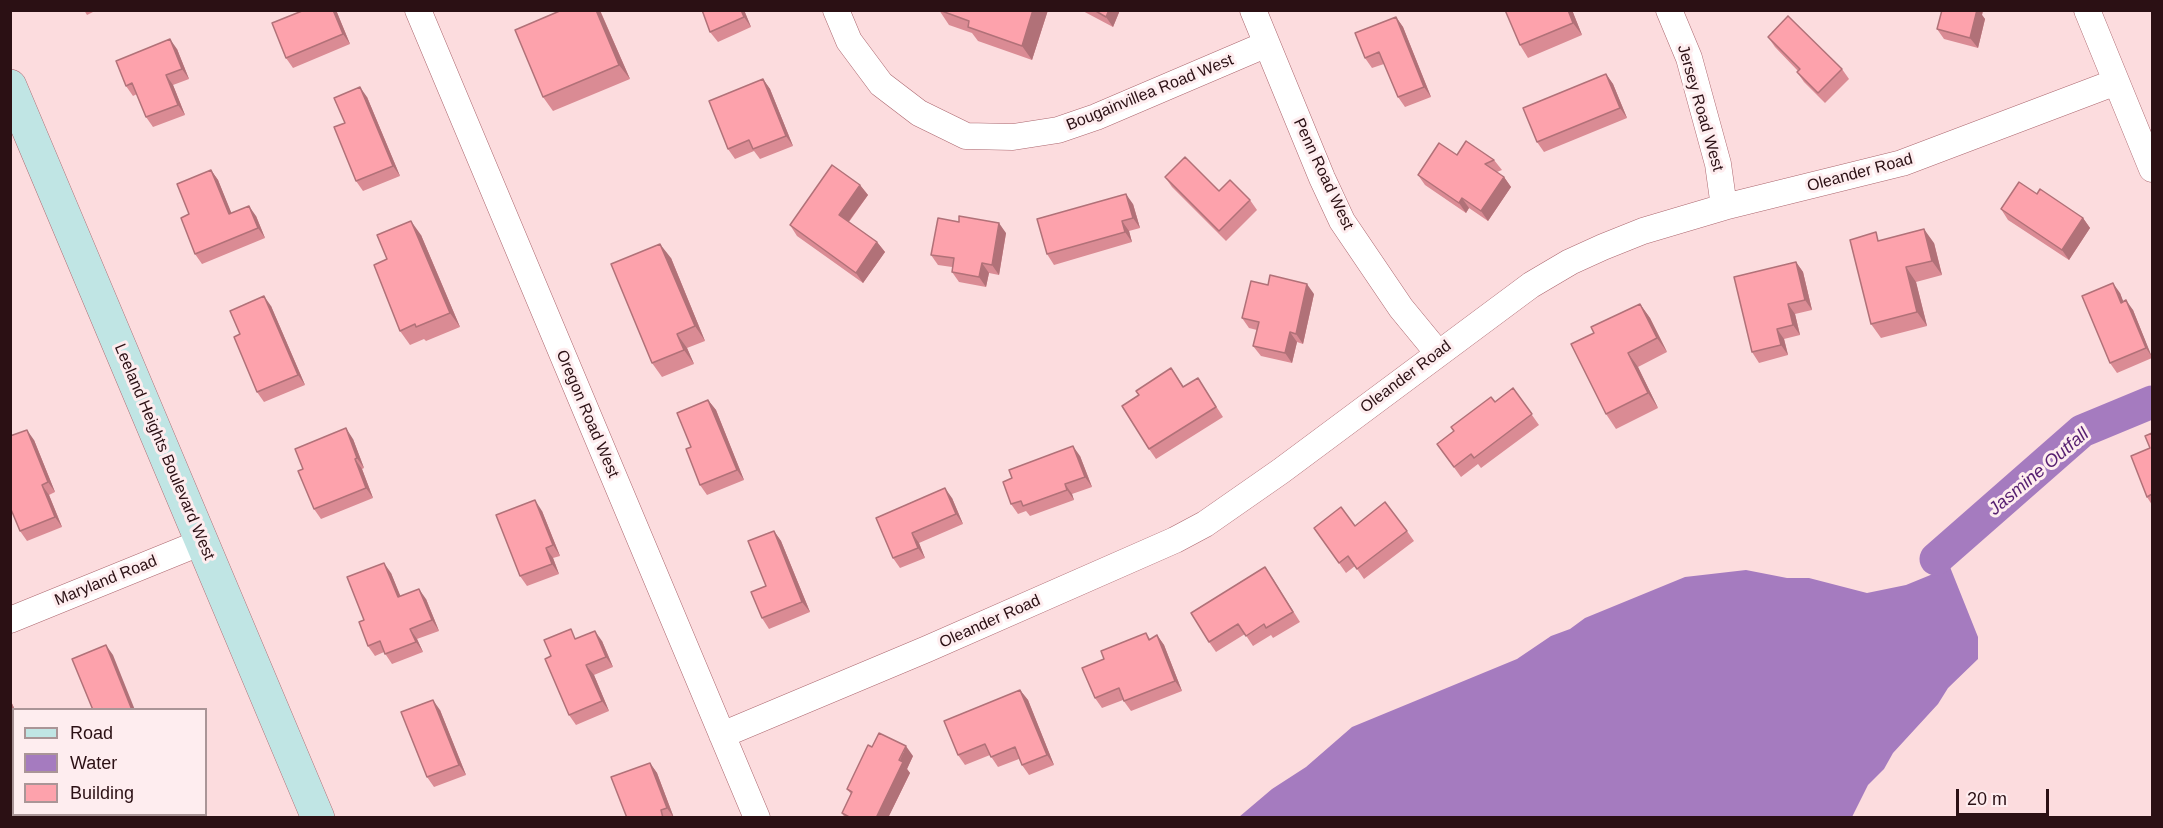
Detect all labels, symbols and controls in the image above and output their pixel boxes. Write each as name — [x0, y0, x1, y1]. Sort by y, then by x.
street label: Jersey Road West — [1673, 43, 1727, 173]
street label: Bougainvillea Road West — [1064, 51, 1236, 135]
street label: Penn Road West — [1289, 115, 1357, 233]
street label: Oleander Road — [1805, 150, 1915, 196]
street label: Oleander Road — [1357, 337, 1455, 417]
street label: Leeland Heights Boulevard West — [110, 341, 218, 563]
street label: Oregon Road West — [551, 347, 623, 481]
water label: Jasmine Outfall — [1985, 424, 2093, 520]
street label: Maryland Road — [52, 552, 160, 610]
street label: Oleander Road — [937, 591, 1043, 653]
legend — [12, 708, 207, 816]
text: Road — [70, 723, 113, 743]
text: Water — [70, 753, 117, 773]
scale bar — [1959, 777, 2052, 815]
text: Building — [70, 783, 134, 803]
text: 20 m — [1967, 789, 2007, 809]

